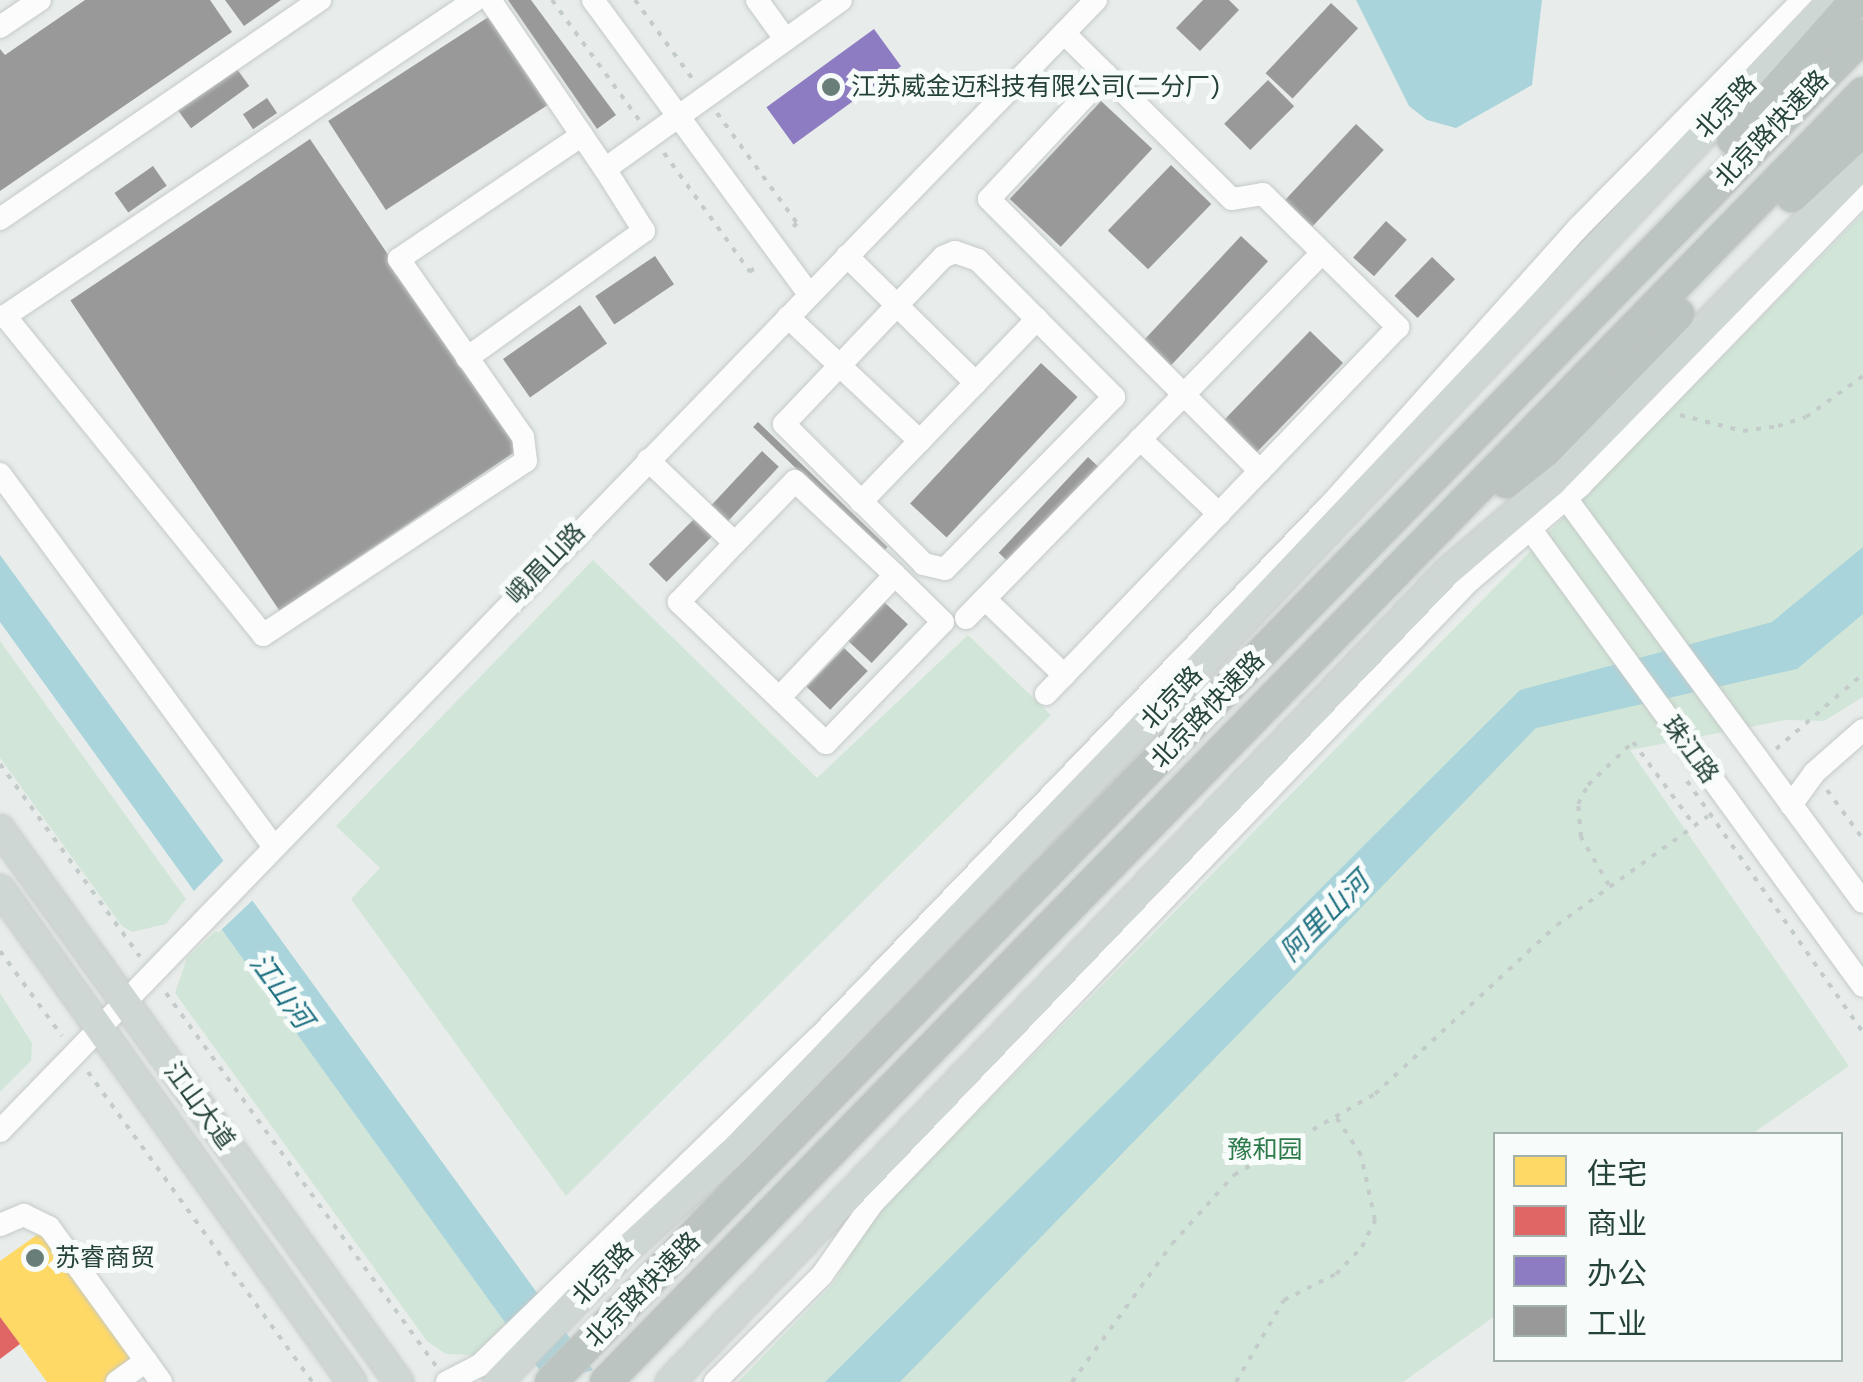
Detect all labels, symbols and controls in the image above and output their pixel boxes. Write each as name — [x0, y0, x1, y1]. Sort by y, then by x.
street label: 北京路快速路 — [1709, 65, 1835, 193]
street label: 北京路 — [1689, 70, 1763, 144]
place label: 江苏威金迈科技有限公司(二分厂) — [851, 72, 1220, 102]
marker: 江苏威金迈科技有限公司(二分厂) — [820, 76, 842, 98]
street label: 峨眉山路 — [500, 518, 592, 610]
street label: 北京路快速路 — [1145, 646, 1271, 774]
street label: 北京路 — [1135, 661, 1209, 735]
street label: 珠江路 — [1656, 711, 1724, 789]
water label: 阿里山河 — [1274, 866, 1376, 968]
water label: 江山河 — [243, 947, 319, 1035]
street label: 江山大道 — [157, 1057, 241, 1155]
legend — [1493, 1132, 1843, 1362]
park label: 豫和园 — [1228, 1135, 1302, 1165]
text: 住宅 — [1587, 1154, 1647, 1193]
text: 商业 — [1587, 1204, 1647, 1243]
street label: 北京路快速路 — [579, 1226, 707, 1354]
street label: 北京路 — [566, 1237, 640, 1311]
place label: 苏睿商贸 — [55, 1243, 155, 1273]
marker: 苏睿商贸 — [24, 1247, 46, 1269]
text: 办公 — [1587, 1254, 1647, 1293]
text: 工业 — [1587, 1304, 1647, 1343]

